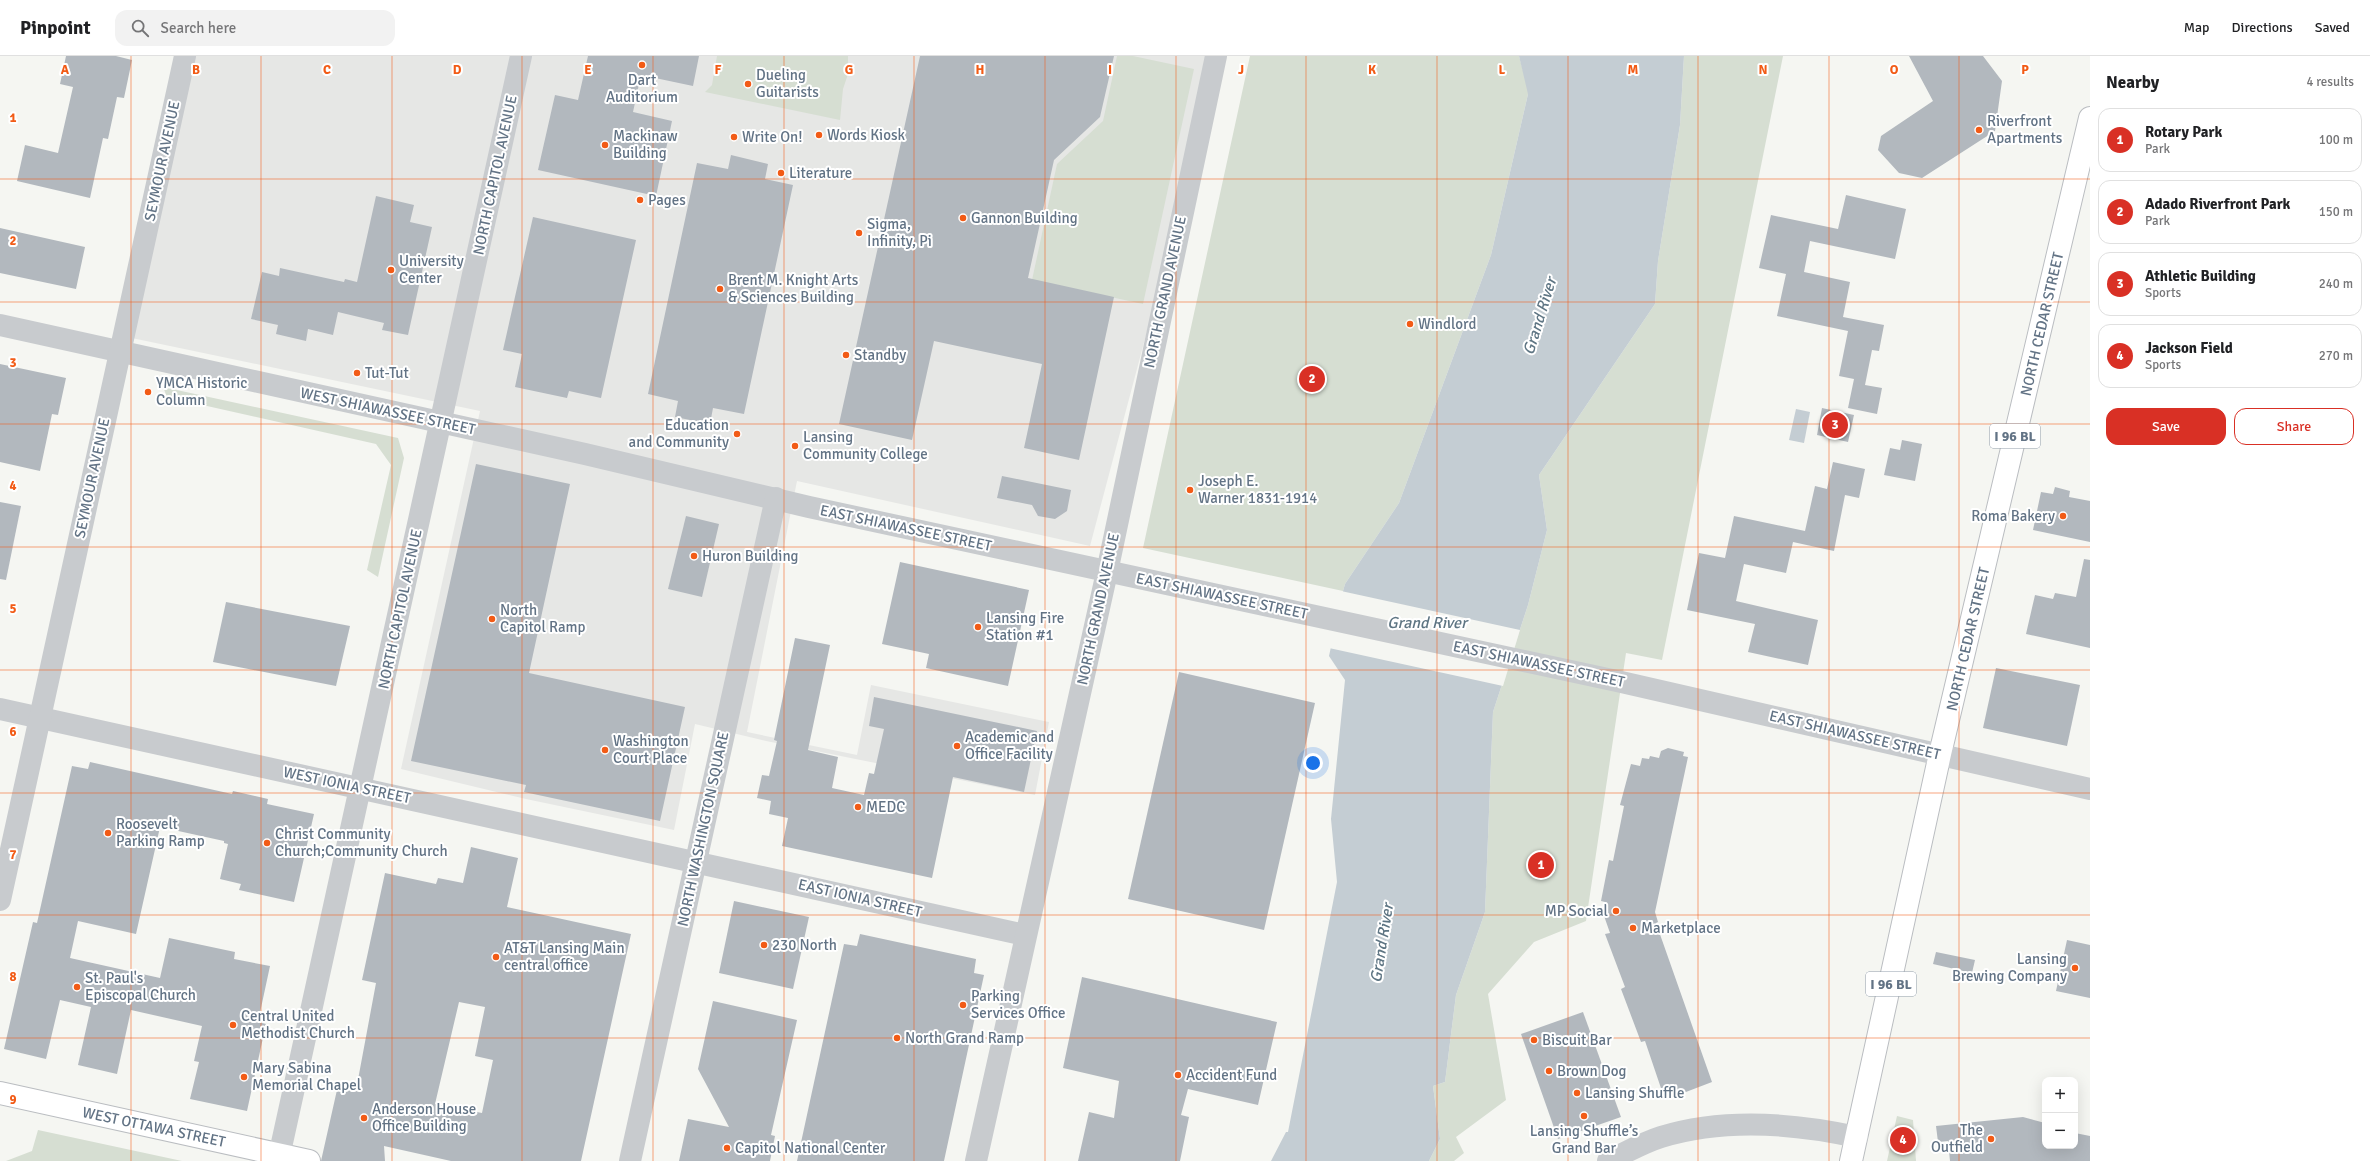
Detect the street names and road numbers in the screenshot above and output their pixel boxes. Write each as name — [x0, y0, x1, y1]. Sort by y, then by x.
street label: NORTH CAPITOL AVENUE — [469, 93, 521, 257]
street label: SEYMOUR AVENUE — [140, 99, 184, 223]
street label: NORTH GRAND AVENUE — [1140, 214, 1190, 370]
street label: NORTH CEDAR STREET — [2017, 250, 2067, 398]
street label: WEST SHIAWASSEE STREET — [299, 384, 478, 439]
street label: SEYMOUR AVENUE — [70, 416, 114, 540]
road number: I 96 BL — [1990, 424, 2040, 448]
street label: EAST SHIAWASSEE STREET — [819, 501, 994, 555]
street label: NORTH CAPITOL AVENUE — [374, 527, 426, 691]
street label: NORTH GRAND AVENUE — [1073, 531, 1123, 687]
street label: NORTH CEDAR STREET — [1943, 565, 1993, 713]
street label: EAST SHIAWASSEE STREET — [1135, 569, 1310, 623]
street label: EAST SHIAWASSEE STREET — [1452, 637, 1627, 691]
street label: EAST SHIAWASSEE STREET — [1768, 707, 1943, 764]
street label: NORTH WASHINGTON SQUARE — [674, 730, 732, 928]
street label: WEST IONIA STREET — [282, 763, 413, 807]
street label: EAST IONIA STREET — [796, 875, 924, 921]
road number: I 96 BL — [1866, 972, 1916, 996]
street label: WEST OTTAWA STREET — [81, 1103, 228, 1151]

